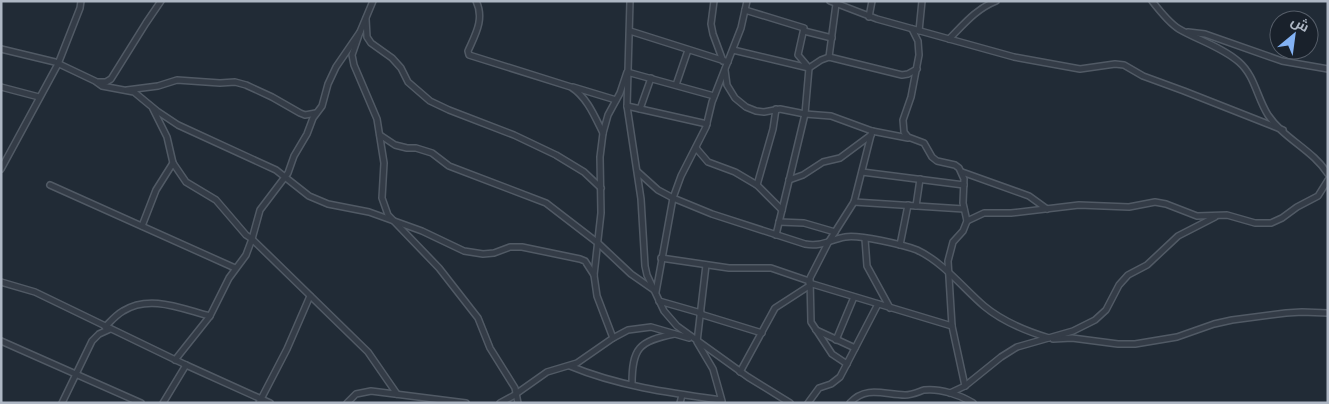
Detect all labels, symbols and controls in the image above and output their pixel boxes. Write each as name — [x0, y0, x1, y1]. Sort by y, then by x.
north arrow — [1269, 10, 1319, 60]
text: ش — [1288, 12, 1312, 36]

